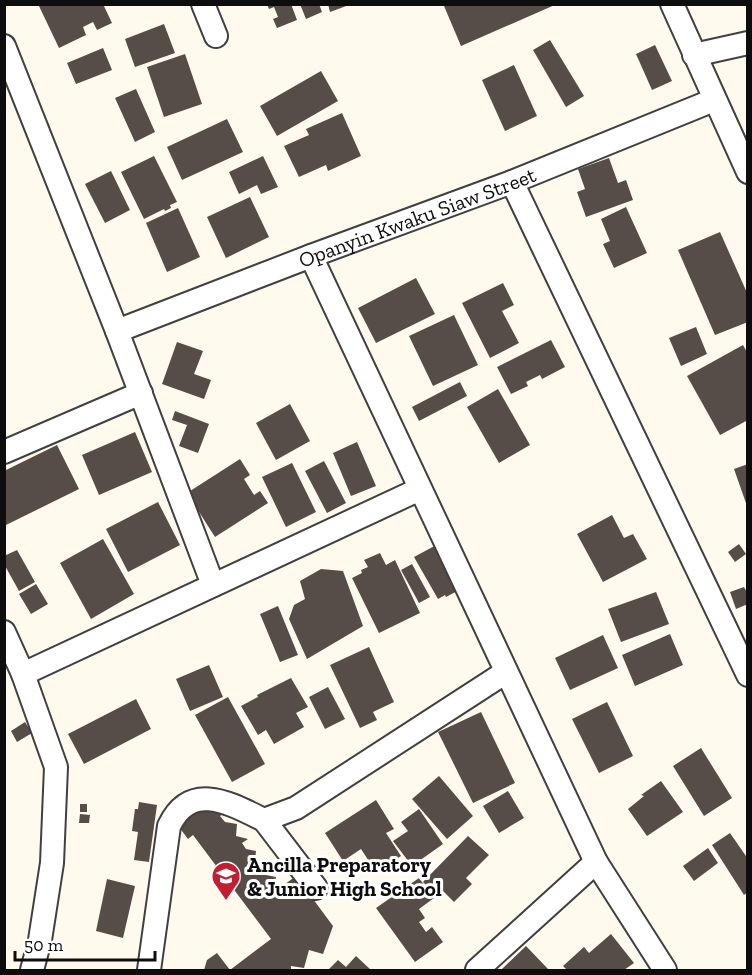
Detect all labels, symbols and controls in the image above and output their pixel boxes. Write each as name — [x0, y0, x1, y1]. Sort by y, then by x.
street label: Opanyin Kwaku Siaw Street — [295, 161, 539, 272]
place label: Ancilla Preparatory & Junior High School — [247, 852, 442, 901]
school or university icon: Ancilla Preparatory & Junior High School — [210, 860, 242, 902]
scale bar — [15, 924, 154, 962]
text: 50 m — [24, 934, 64, 956]

